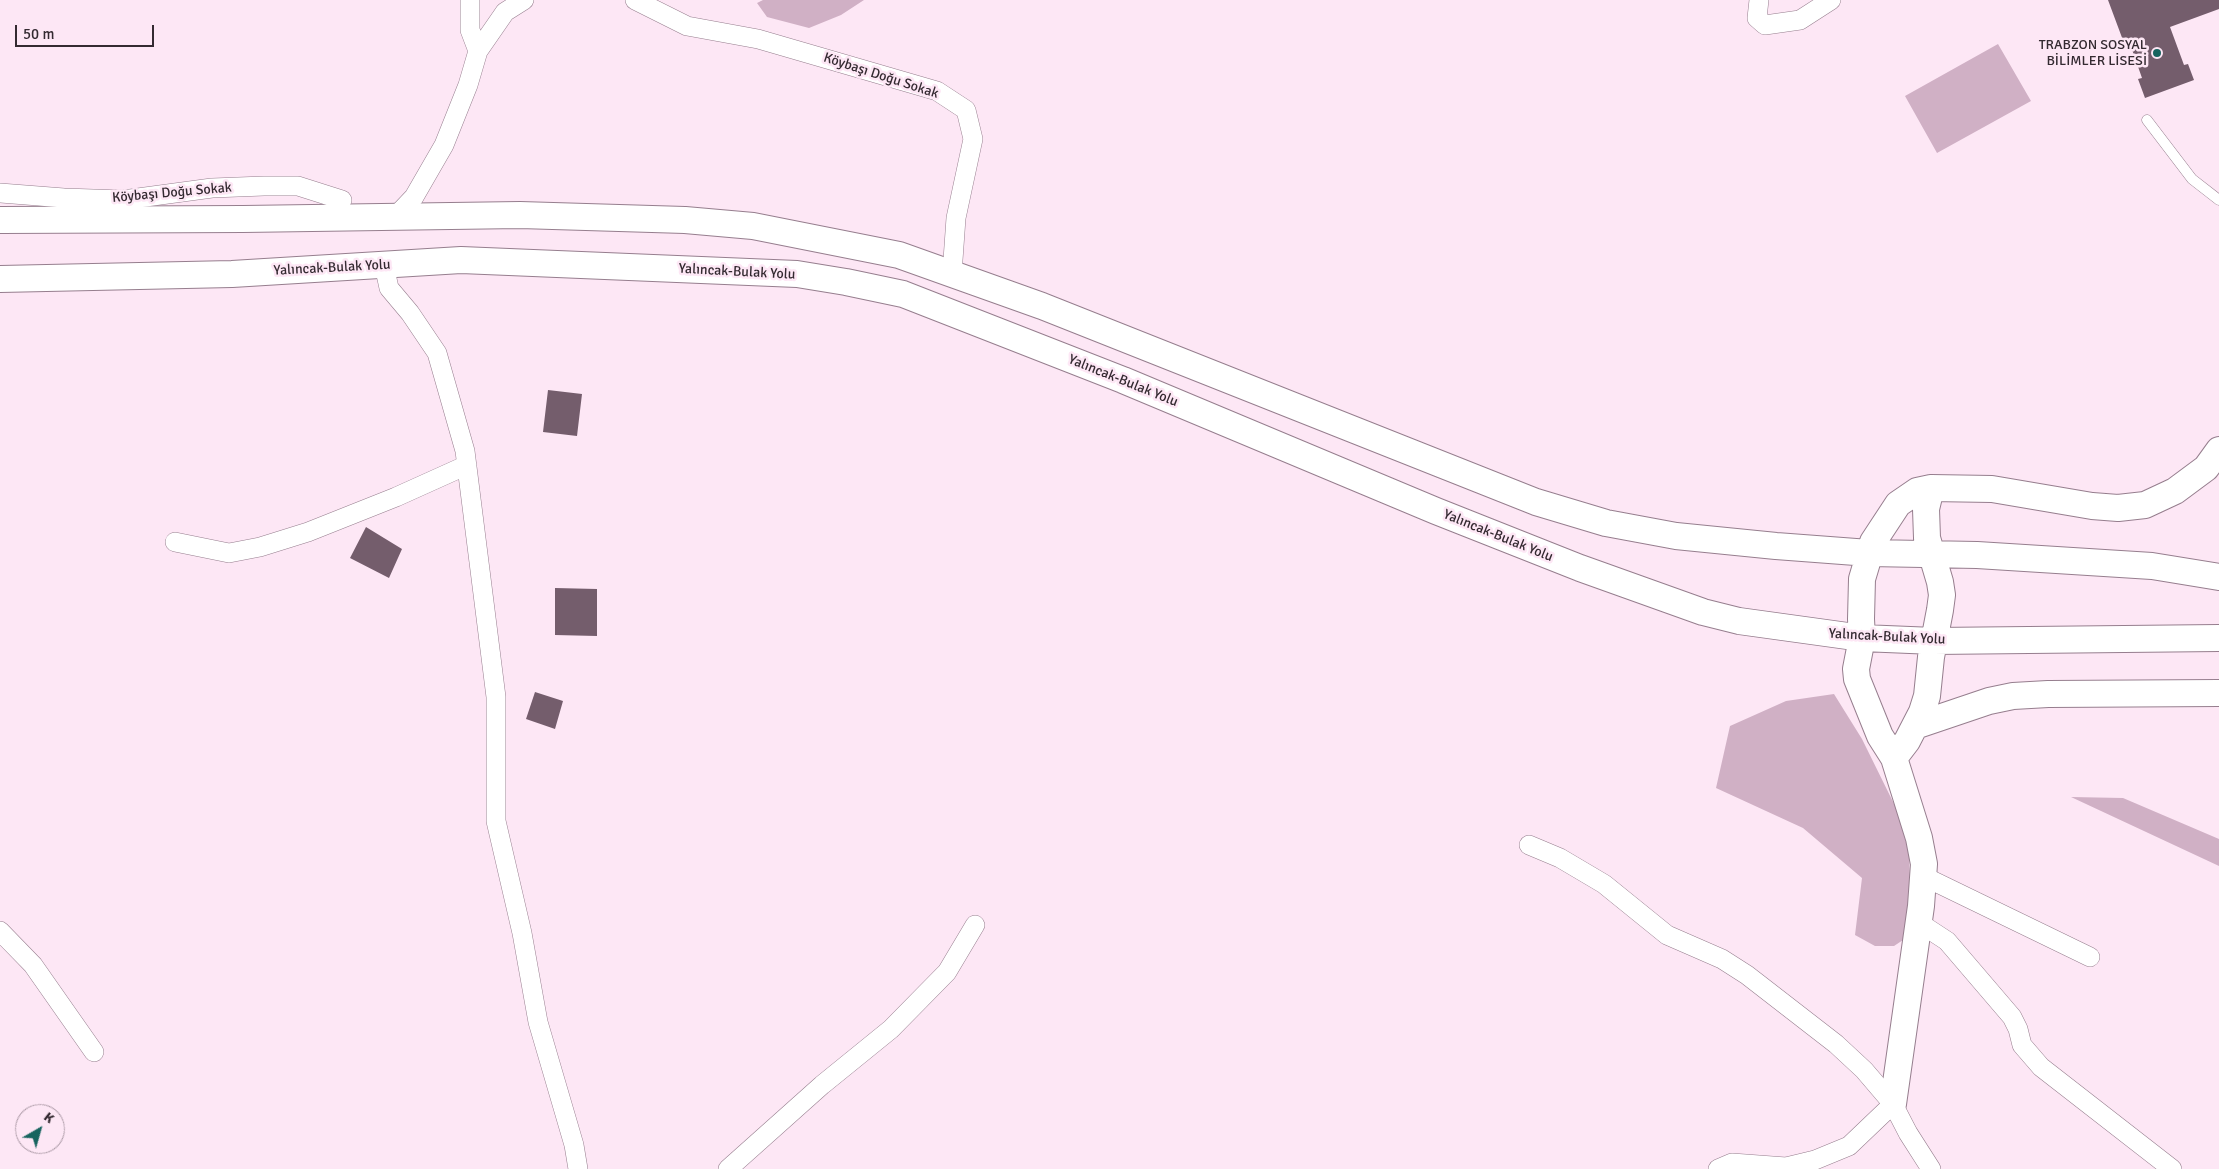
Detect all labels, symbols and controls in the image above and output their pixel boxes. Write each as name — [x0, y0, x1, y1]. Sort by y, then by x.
scale bar — [18, 15, 156, 47]
text: 50 m — [23, 25, 54, 43]
place label: TRABZON SOSYAL BİLİMLER LİSESİ — [2039, 37, 2147, 70]
marker: TRABZON SOSYAL BİLİMLER LİSESİ — [2151, 47, 2163, 59]
street label: Köybaşı Doğu Sokak — [821, 49, 941, 103]
street label: Köybaşı Doğu Sokak — [112, 179, 232, 207]
street label: Yalıncak-Bulak Yolu — [273, 257, 391, 279]
street label: Yalıncak-Bulak Yolu — [678, 261, 796, 283]
street label: Yalıncak-Bulak Yolu — [1066, 351, 1180, 411]
street label: Yalıncak-Bulak Yolu — [1441, 506, 1555, 566]
street label: Yalıncak-Bulak Yolu — [1828, 626, 1946, 648]
north arrow — [15, 1104, 65, 1154]
text: K — [40, 1108, 58, 1127]

